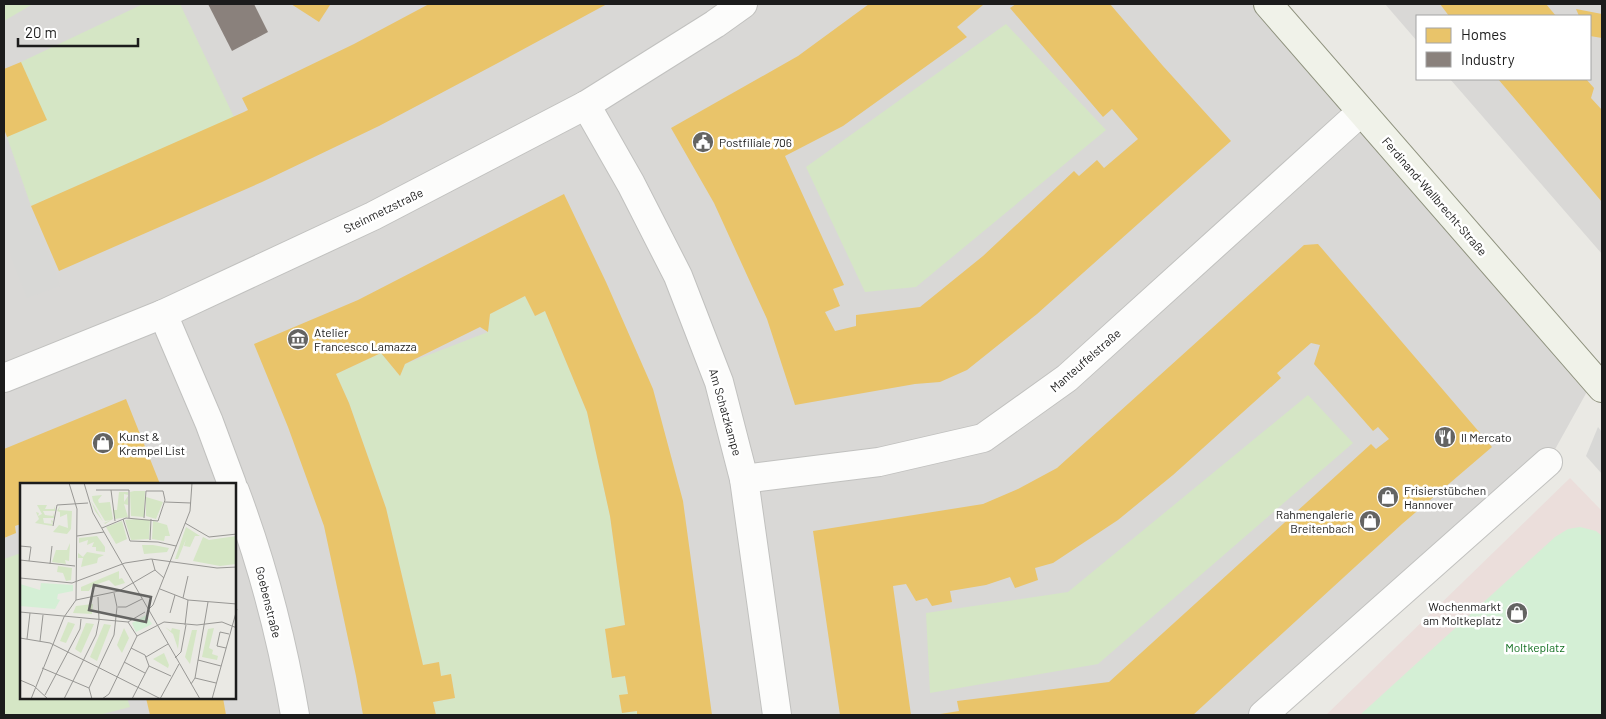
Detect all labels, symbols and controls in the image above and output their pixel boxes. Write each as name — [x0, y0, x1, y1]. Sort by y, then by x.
scale bar — [18, 15, 138, 47]
legend — [1416, 15, 1591, 80]
text: 20 m — [25, 23, 57, 41]
text: Homes — [1461, 25, 1506, 43]
text: Industry — [1461, 50, 1515, 68]
public building icon: Postfiliale 706 — [691, 130, 715, 154]
street label: Ferdinand-Wallbrecht-Straße — [1380, 134, 1490, 258]
place label: Postfiliale 706 — [719, 135, 792, 149]
street label: Steinmetzstraße — [341, 185, 425, 235]
place label: Atelier Francesco Lamazza — [314, 325, 417, 353]
street label: Manteuffelstraße — [1047, 326, 1123, 394]
museum icon: Atelier Francesco Lamazza — [286, 327, 310, 351]
street label: Am Schatzkampe — [707, 367, 745, 457]
restaurant icon: Il Mercato — [1433, 425, 1457, 449]
place label: Kunst & Krempel List — [119, 429, 185, 457]
place label: Il Mercato — [1461, 430, 1512, 444]
shop icon: Kunst & Krempel List — [91, 431, 115, 455]
inset map — [20, 483, 236, 699]
place label: Frisierstübchen Hannover — [1404, 483, 1486, 511]
shop icon: Frisierstübchen Hannover — [1376, 485, 1400, 509]
place label: Rahmengalerie Breitenbach — [1276, 507, 1354, 535]
shop icon: Rahmengalerie Breitenbach — [1358, 509, 1382, 533]
street label: Goebenstraße — [253, 565, 285, 639]
place label: Wochenmarkt am Moltkeplatz — [1423, 599, 1501, 627]
shop icon: Wochenmarkt am Moltkeplatz — [1505, 601, 1529, 625]
park label: Moltkeplatz — [1505, 640, 1565, 654]

